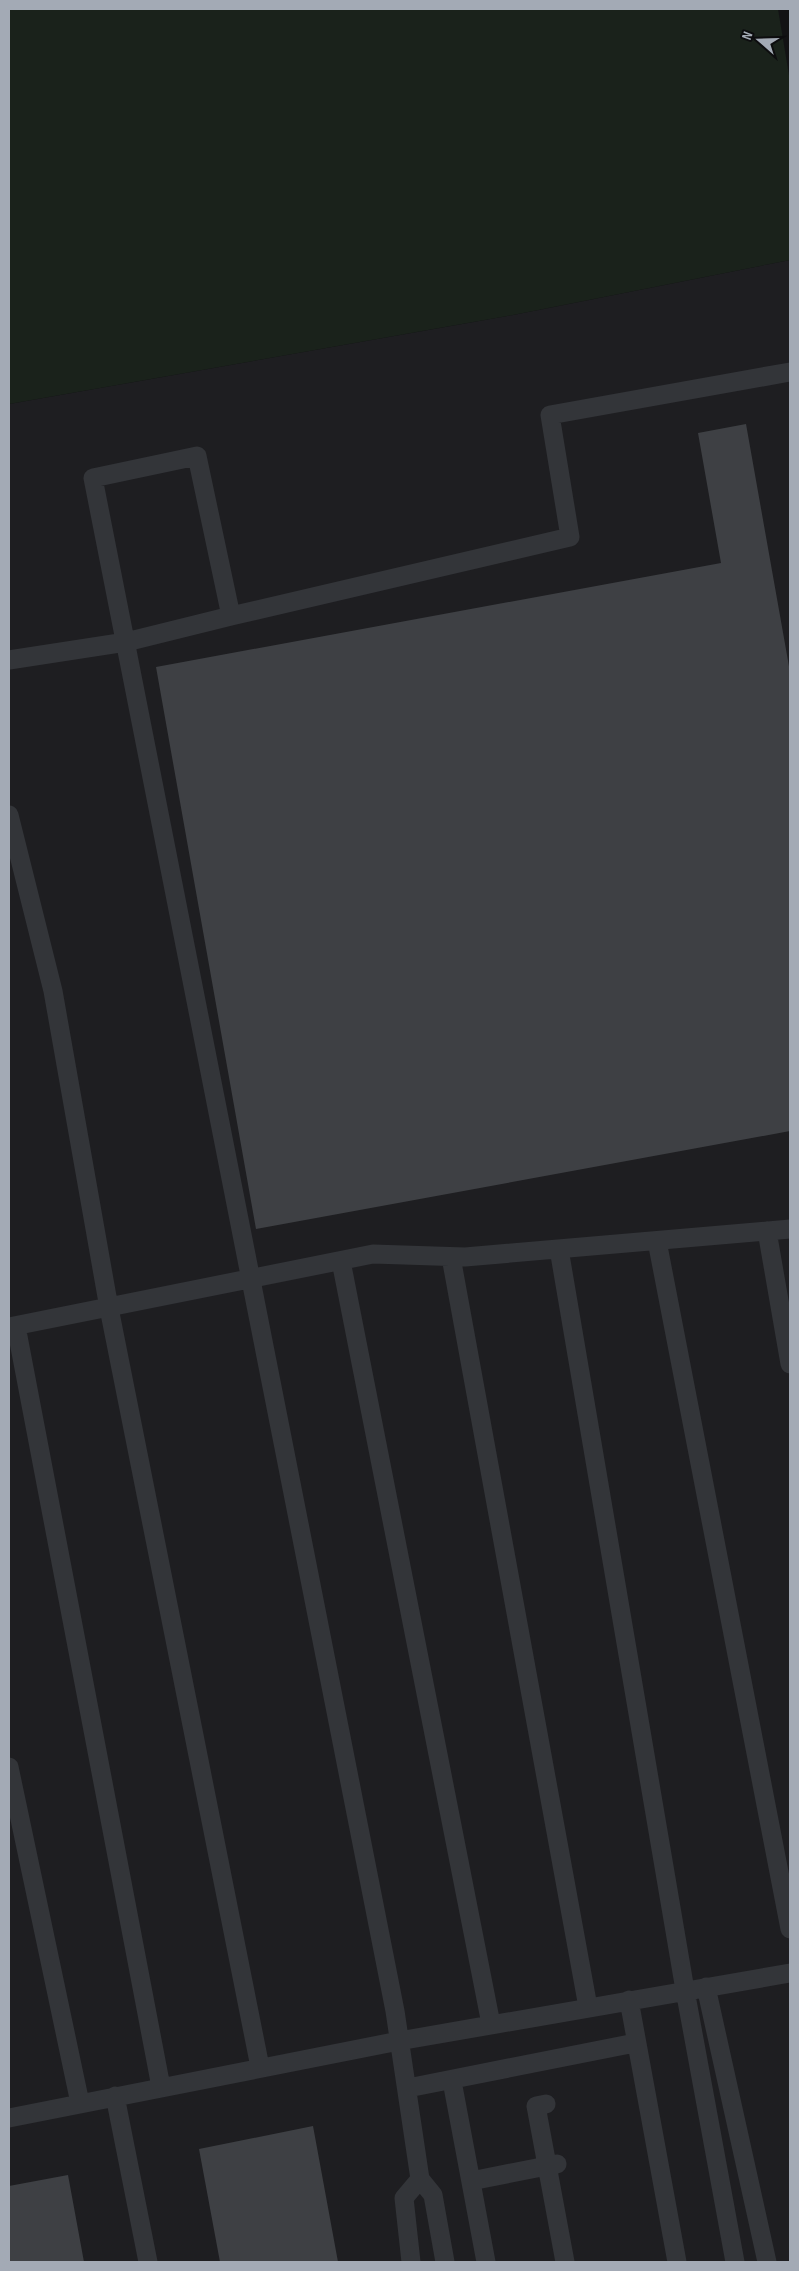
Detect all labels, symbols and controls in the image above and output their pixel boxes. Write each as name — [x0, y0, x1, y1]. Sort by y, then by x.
north arrow — [734, 15, 784, 65]
text: N — [738, 29, 757, 42]

